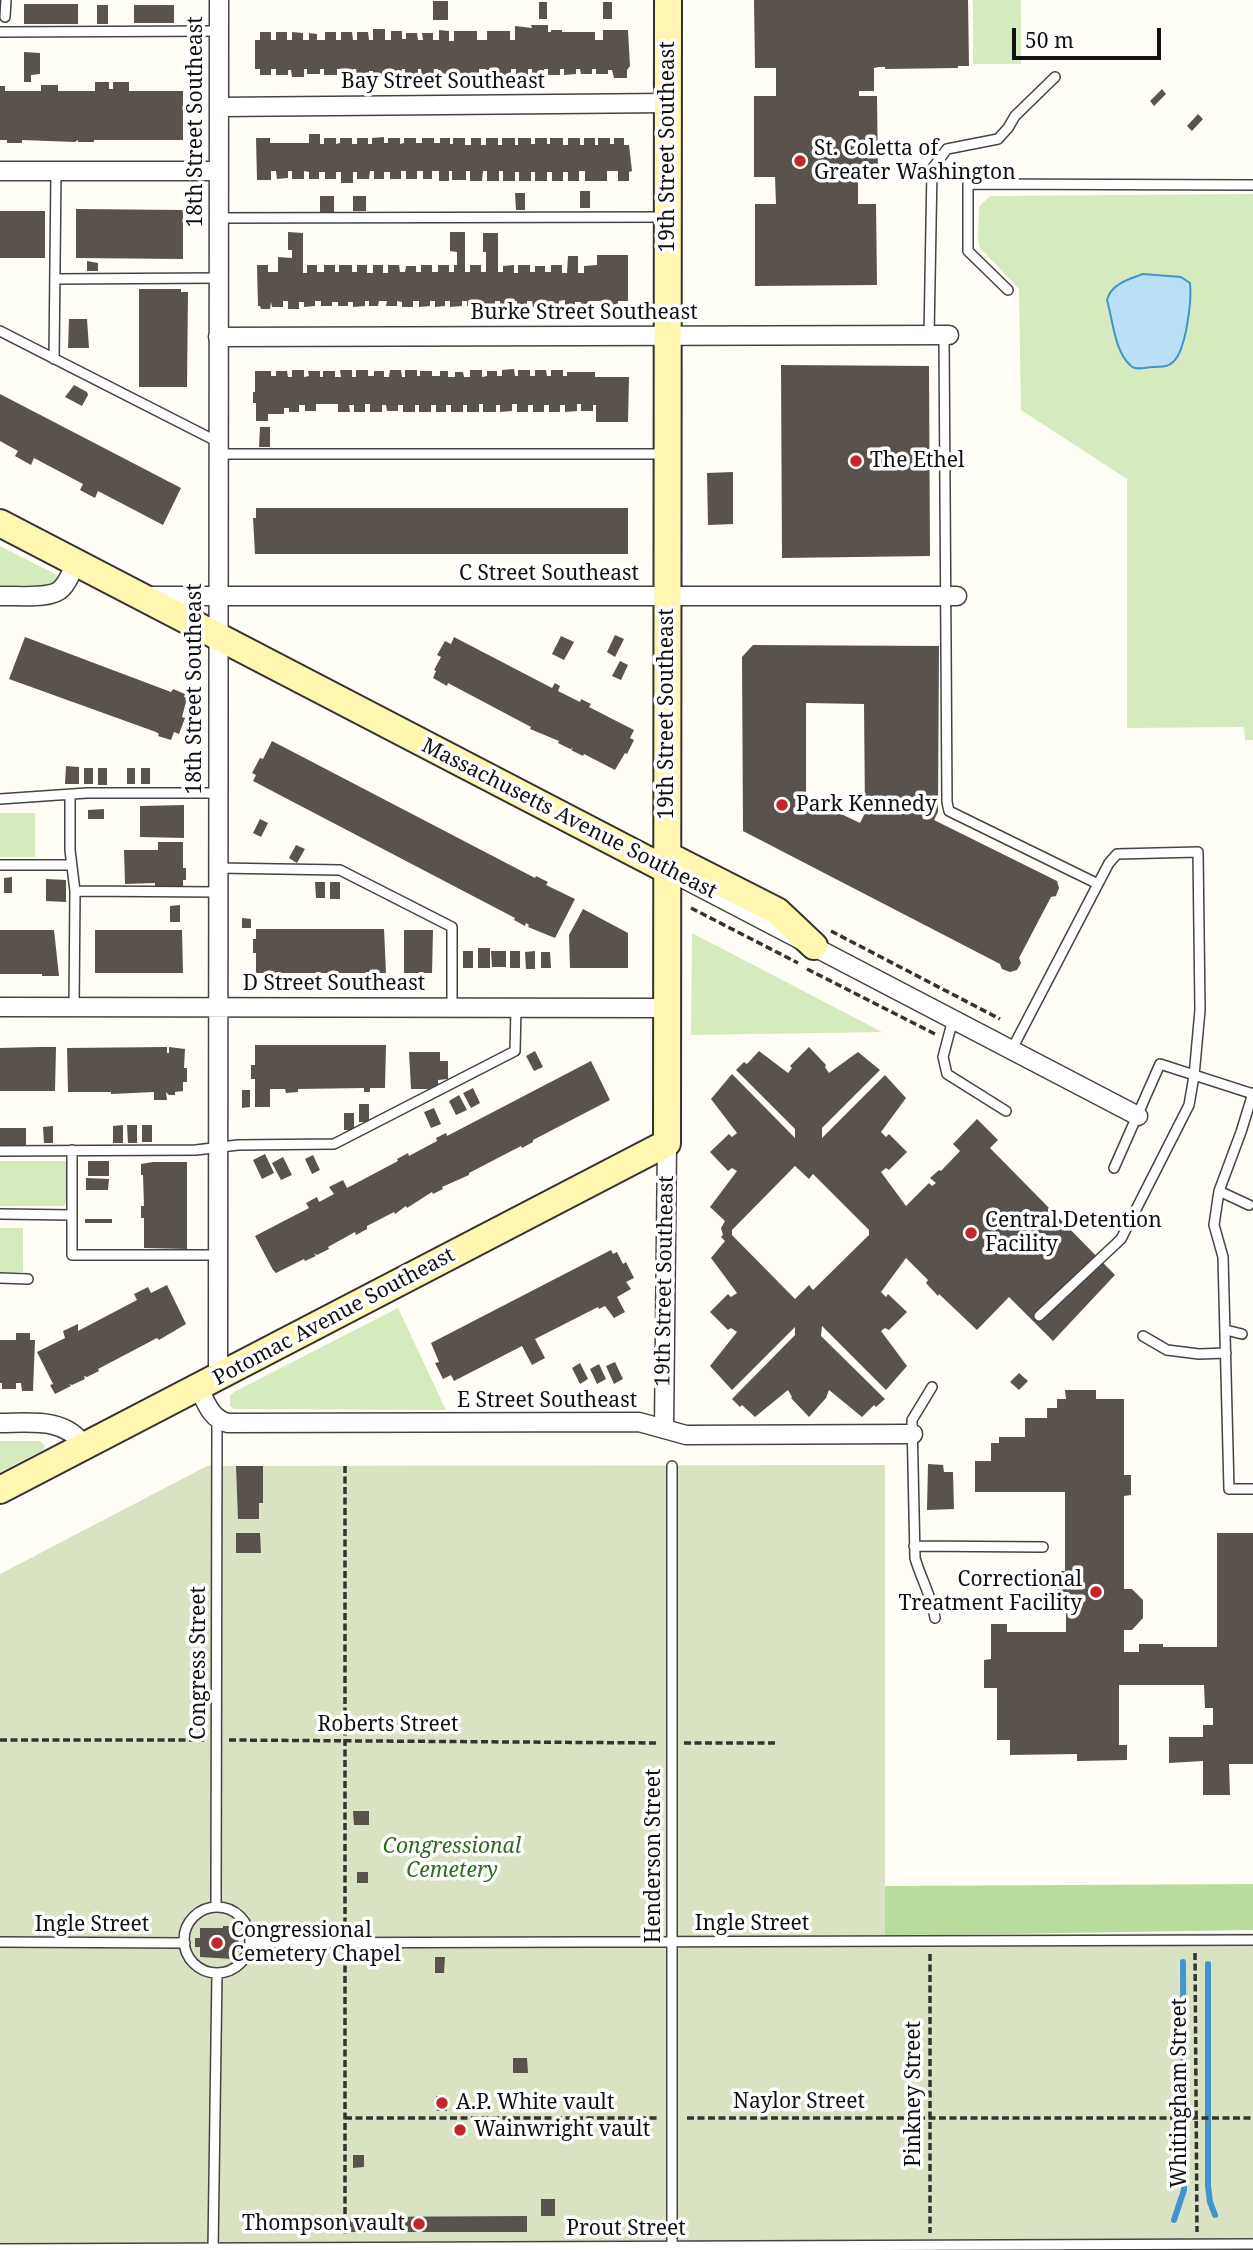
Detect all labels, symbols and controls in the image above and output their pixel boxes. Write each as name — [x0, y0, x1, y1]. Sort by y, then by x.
scale bar — [1015, 14, 1164, 58]
street label: 18th Street Southeast — [183, 16, 209, 228]
text: 50 m — [1025, 26, 1074, 54]
street label: 19th Street Southeast — [655, 41, 681, 253]
street label: Bay Street Southeast — [341, 69, 545, 95]
place label: St. Coletta of Greater Washington — [814, 136, 1016, 186]
marker: St. Coletta of Greater Washington — [792, 153, 808, 169]
street label: Burke Street Southeast — [470, 300, 698, 326]
place label: The Ethel — [870, 448, 964, 474]
marker: The Ethel — [848, 453, 864, 469]
street label: C Street Southeast — [459, 561, 639, 587]
street label: 18th Street Southeast — [182, 583, 208, 795]
street label: 19th Street Southeast — [654, 608, 680, 820]
street label: Massachusetts Avenue Southeast — [417, 733, 721, 905]
place label: Park Kennedy — [796, 792, 937, 818]
marker: Park Kennedy — [774, 797, 790, 813]
street label: D Street Southeast — [243, 971, 425, 997]
street label: 19th Street Southeast — [651, 1175, 679, 1387]
place label: Central Detention Facility — [985, 1208, 1162, 1258]
marker: Central Detention Facility — [963, 1225, 979, 1241]
street label: Potomac Avenue Southeast — [209, 1243, 459, 1391]
street label: E Street Southeast — [457, 1388, 637, 1414]
place label: Correctional Treatment Facility — [898, 1567, 1082, 1617]
marker: Correctional Treatment Facility — [1088, 1584, 1104, 1600]
street label: Congress Street — [186, 1586, 212, 1740]
street label: Roberts Street — [318, 1712, 458, 1738]
street label: Henderson Street — [641, 1769, 667, 1943]
park label: Congressional Cemetery — [383, 1834, 521, 1884]
street label: Ingle Street — [695, 1911, 809, 1937]
street label: Ingle Street — [35, 1912, 149, 1938]
place label: Congressional Cemetery Chapel — [231, 1918, 401, 1968]
marker: Congressional Cemetery Chapel — [209, 1935, 225, 1951]
street label: Whitingham Street — [1167, 1998, 1193, 2188]
street label: Pinkney Street — [901, 2021, 927, 2167]
street label: Naylor Street — [733, 2089, 865, 2115]
place label: A.P. White vault — [456, 2090, 614, 2116]
marker: A.P. White vault — [434, 2095, 450, 2111]
place label: Wainwright vault — [474, 2117, 650, 2143]
marker: Wainwright vault — [452, 2122, 468, 2138]
place label: Thompson vault — [242, 2211, 405, 2237]
marker: Thompson vault — [411, 2216, 427, 2232]
street label: Prout Street — [566, 2216, 686, 2242]

